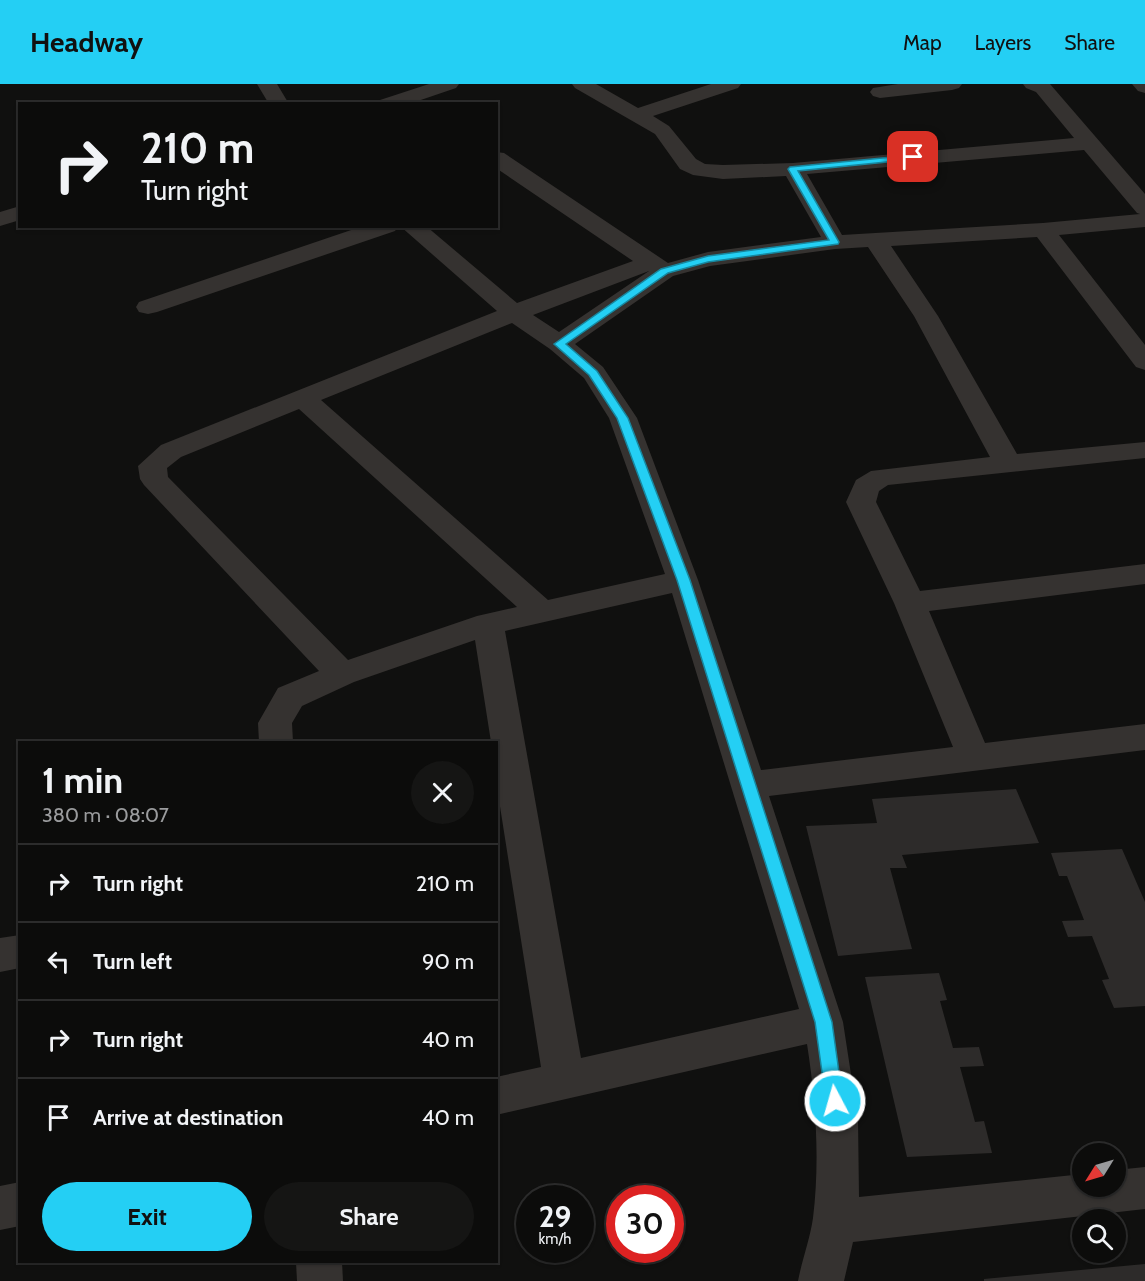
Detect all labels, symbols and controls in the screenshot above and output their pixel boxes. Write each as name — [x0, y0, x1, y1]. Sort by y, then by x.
text: Headway — [30, 25, 143, 59]
text: Map — [903, 30, 942, 55]
text: Layers — [975, 30, 1031, 55]
text: Share — [1064, 30, 1115, 55]
text: 210 m — [141, 122, 254, 174]
icon: right — [42, 126, 120, 204]
pin — [887, 131, 938, 182]
icon: arrive — [896, 140, 929, 173]
text: Turn right — [141, 174, 248, 207]
text: 1 min — [42, 758, 123, 802]
button: close — [411, 761, 474, 824]
text: 380 m · 08:07 — [42, 803, 169, 827]
icon: right — [42, 867, 75, 900]
text: Turn right — [93, 870, 183, 897]
text: 210 m — [416, 870, 474, 897]
icon: left — [42, 945, 75, 978]
text: Turn left — [93, 948, 172, 975]
text: 90 m — [422, 948, 474, 975]
icon: right — [42, 1023, 75, 1056]
text: Turn right — [93, 1026, 183, 1053]
text: 40 m — [422, 1026, 474, 1053]
position arrow — [803, 1069, 867, 1133]
icon: arrive — [42, 1101, 75, 1134]
text: Arrive at destination — [93, 1104, 283, 1131]
text: 40 m — [422, 1104, 474, 1131]
north arrow — [1072, 1143, 1126, 1197]
map controls — [1072, 1143, 1126, 1263]
button: Exit — [42, 1182, 252, 1251]
button: Share — [264, 1182, 474, 1251]
speed limit sign: 30 — [606, 1185, 684, 1263]
text: 29 — [539, 1198, 571, 1235]
button: search — [1072, 1209, 1126, 1263]
text: km/h — [539, 1230, 571, 1248]

